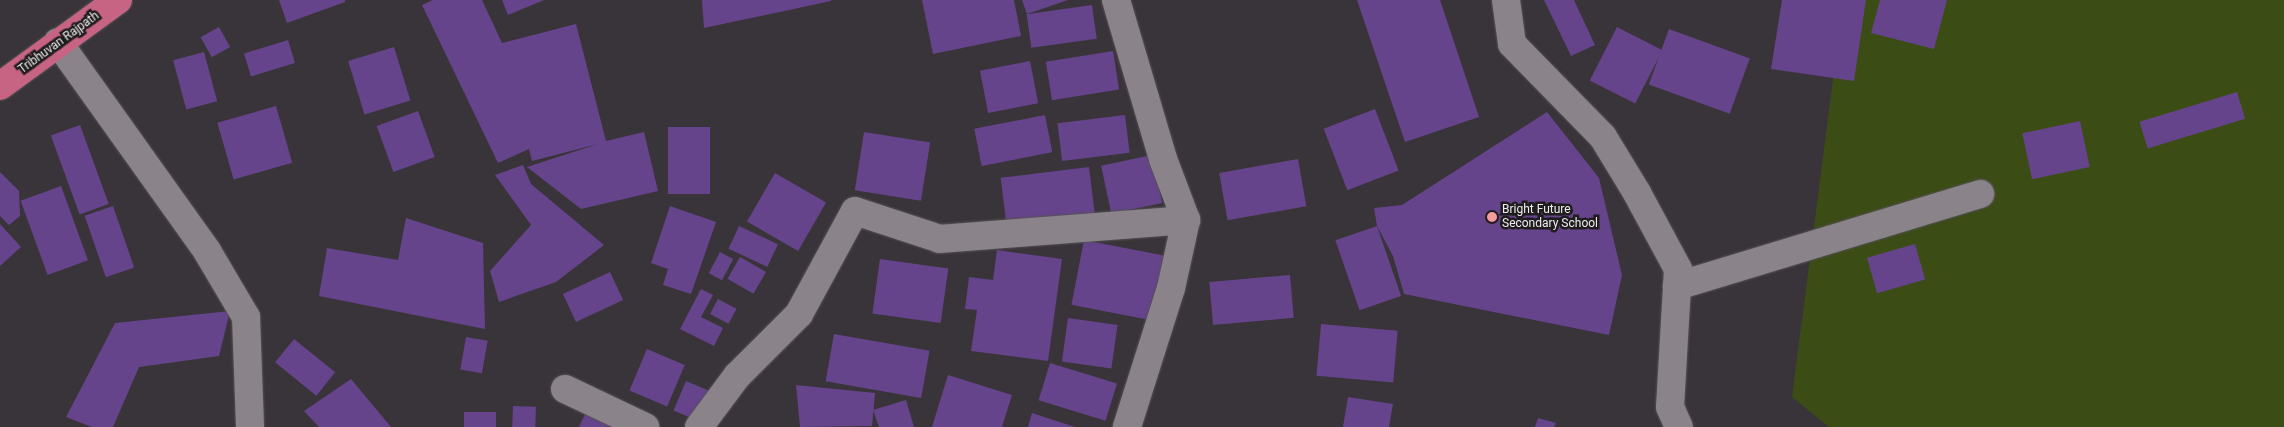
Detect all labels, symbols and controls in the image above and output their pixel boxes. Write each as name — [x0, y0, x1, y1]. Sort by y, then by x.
street label: Tribhuvan Rajpath — [16, 9, 102, 77]
place label: Bright Future Secondary School — [1502, 203, 1598, 231]
marker: Bright Future Secondary School — [1486, 211, 1498, 223]

